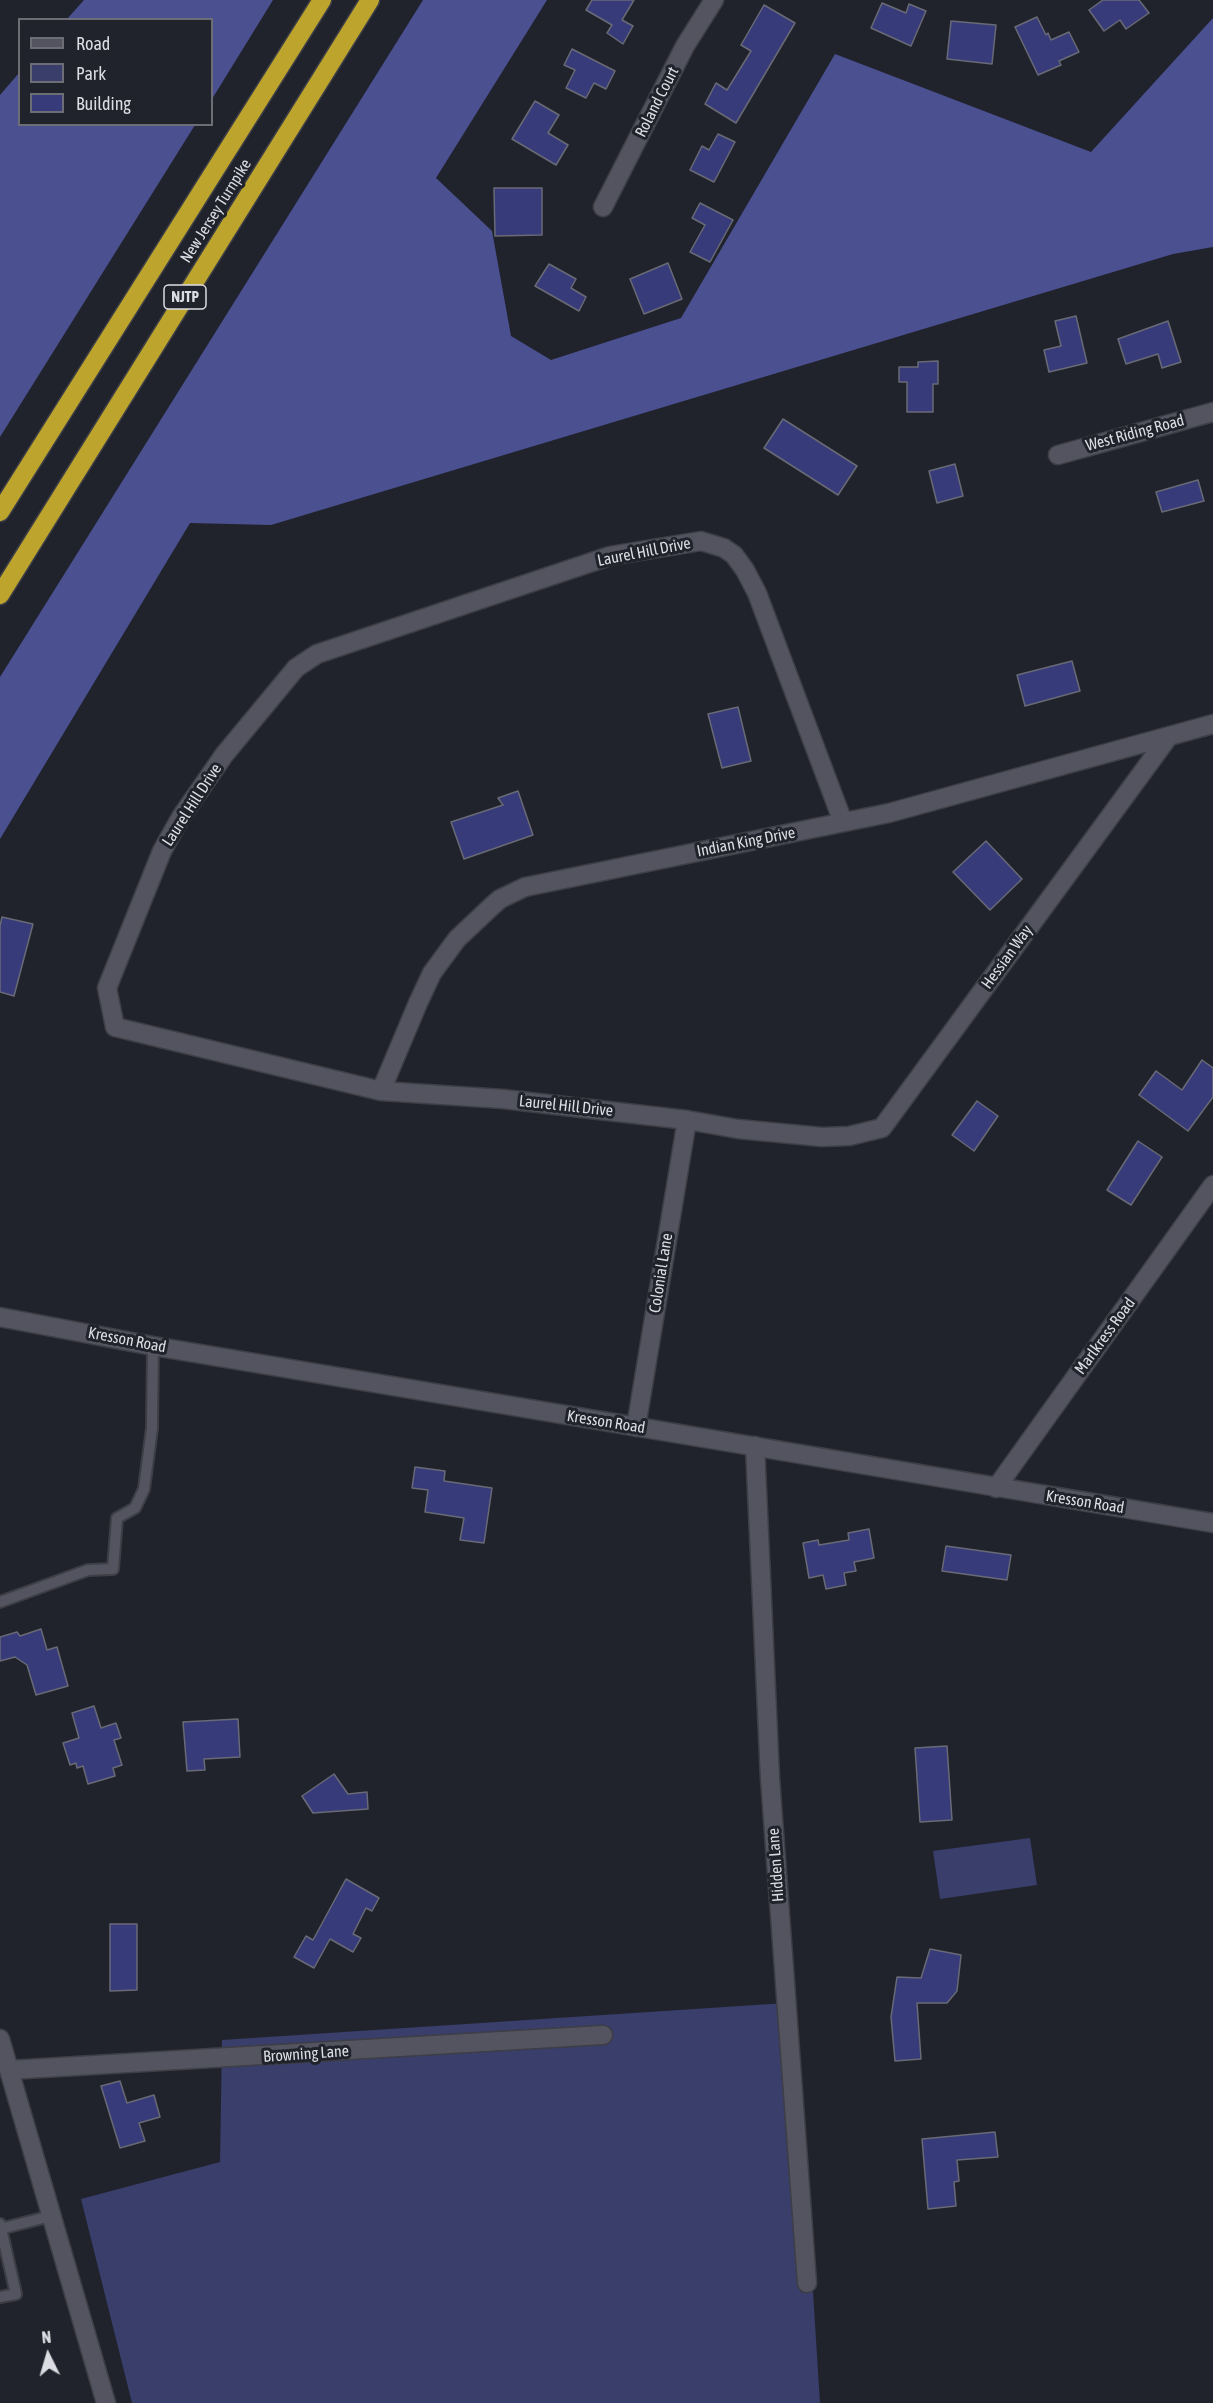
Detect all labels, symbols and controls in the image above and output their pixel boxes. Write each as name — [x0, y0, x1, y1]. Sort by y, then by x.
legend — [18, 18, 213, 126]
text: Road — [76, 33, 110, 54]
text: Park — [76, 63, 106, 84]
street label: Roland Court — [631, 64, 683, 140]
text: Building — [76, 93, 131, 114]
street label: New Jersey Turnpike — [176, 156, 256, 266]
road number: NJTP — [164, 285, 206, 309]
street label: West Riding Road — [1084, 411, 1186, 455]
street label: Laurel Hill Drive — [596, 534, 692, 570]
street label: Laurel Hill Drive — [158, 760, 226, 850]
street label: Indian King Drive — [695, 823, 797, 861]
street label: Hessian Way — [977, 921, 1037, 993]
street label: Laurel Hill Drive — [518, 1092, 614, 1120]
street label: Colonial Lane — [645, 1232, 677, 1314]
street label: Marlkress Road — [1071, 1294, 1139, 1378]
street label: Kresson Road — [86, 1323, 168, 1357]
street label: Kresson Road — [565, 1406, 647, 1438]
street label: Kresson Road — [1044, 1486, 1126, 1518]
street label: Hidden Lane — [764, 1827, 788, 1903]
street label: Browning Lane — [262, 2041, 350, 2067]
north arrow — [18, 2325, 78, 2385]
text: N — [41, 2328, 52, 2346]

